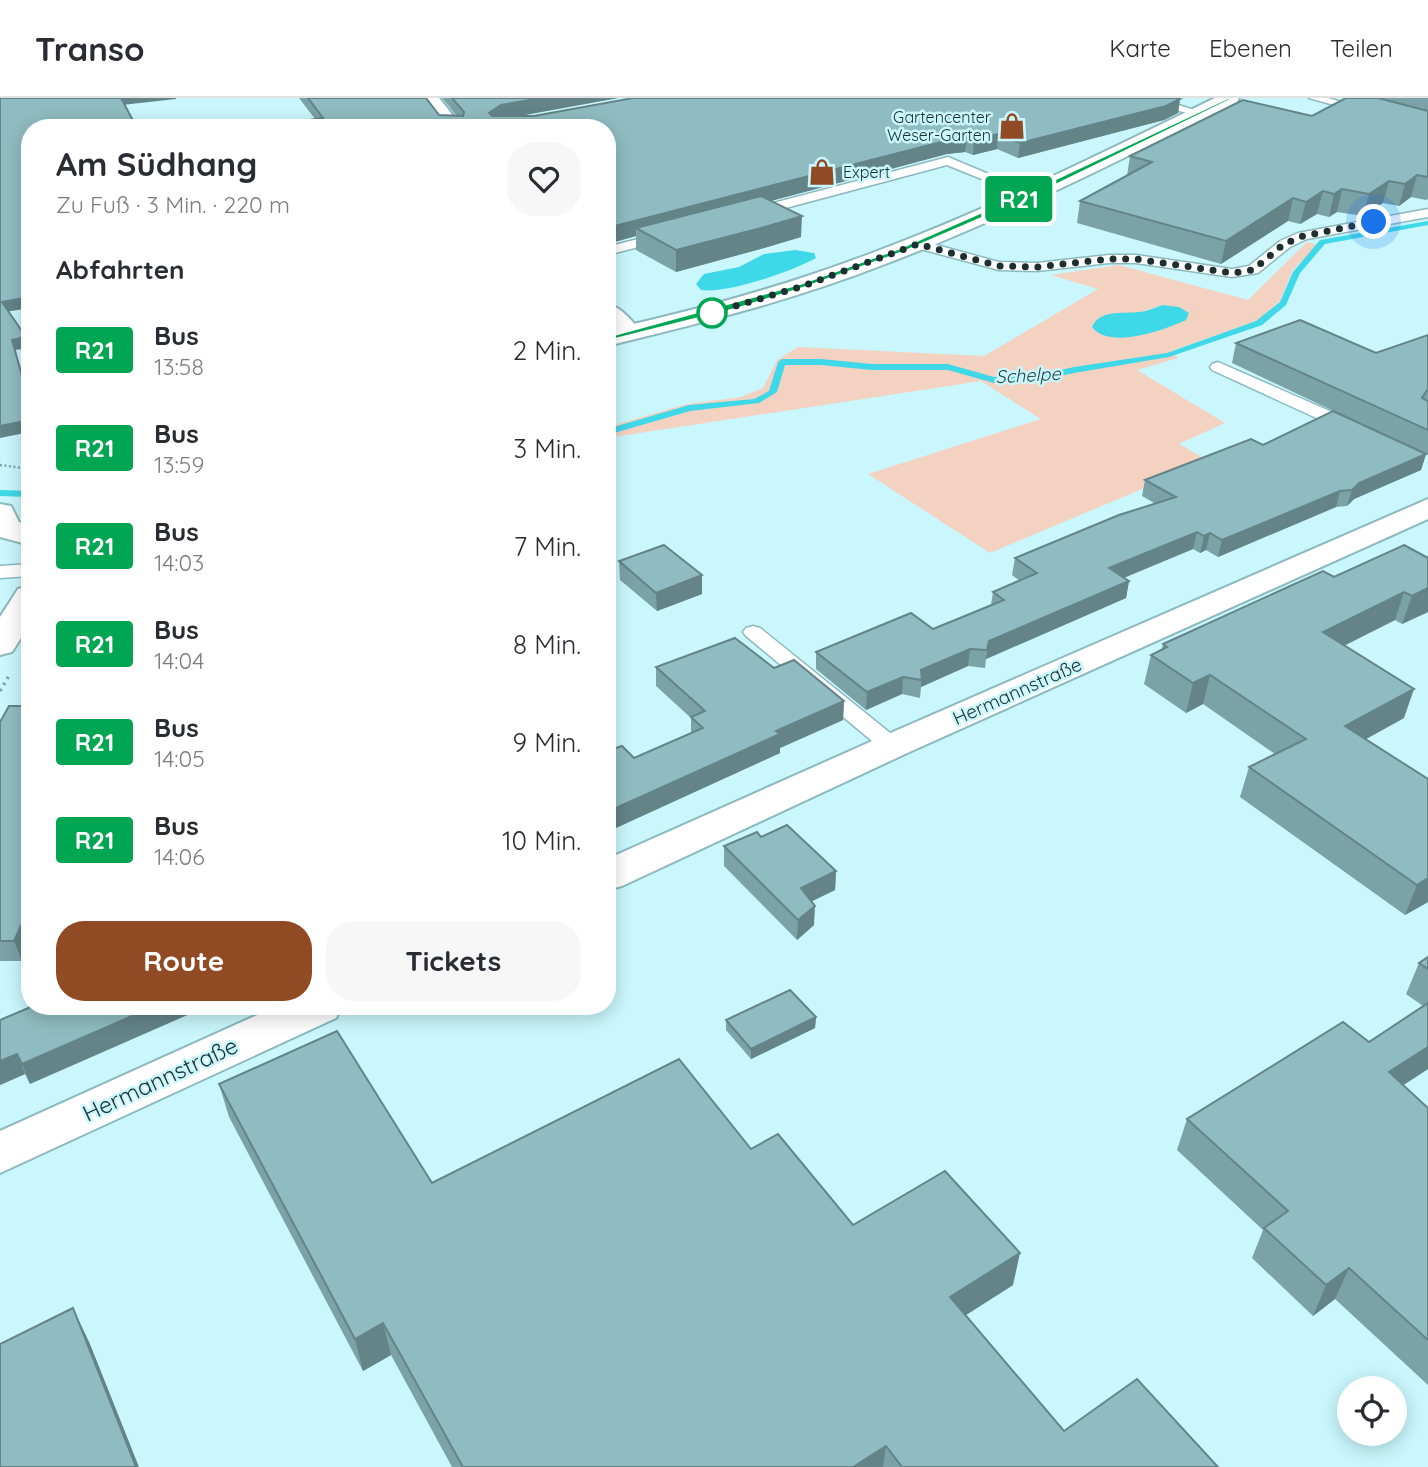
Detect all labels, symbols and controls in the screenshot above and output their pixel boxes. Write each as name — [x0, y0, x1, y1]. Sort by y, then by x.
text: Transo — [35, 28, 145, 69]
text: Karte — [1109, 33, 1171, 63]
text: Ebenen — [1209, 33, 1292, 63]
text: Teilen — [1330, 33, 1393, 63]
place label: Gartencenter Weser-Garten — [887, 107, 991, 145]
shop icon: Gartencenter Weser-Garten — [997, 111, 1027, 141]
button: heart — [507, 142, 581, 216]
text: Am Südhang — [56, 143, 257, 184]
shop icon: Expert — [807, 157, 837, 187]
place label: Expert — [843, 162, 890, 182]
line badge: R21 — [979, 176, 1059, 222]
text: R21 — [999, 184, 1039, 214]
text: Zu Fuß · 3 Min. · 220 m — [56, 190, 290, 219]
your location — [1356, 204, 1391, 239]
text: Abfahrten — [56, 253, 185, 286]
unlabelled marker — [697, 298, 727, 328]
text: Bus — [154, 319, 199, 352]
text: 2 Min. — [513, 334, 581, 367]
text: R21 — [75, 335, 114, 365]
text: 13:58 — [154, 352, 204, 381]
water label: Schelpe — [995, 362, 1062, 388]
text: Bus — [154, 417, 199, 450]
text: 3 Min. — [513, 432, 581, 465]
text: R21 — [75, 433, 114, 463]
text: 13:59 — [154, 450, 204, 479]
text: Bus — [154, 515, 199, 548]
text: 7 Min. — [514, 530, 581, 563]
text: R21 — [75, 531, 114, 561]
text: 14:03 — [154, 548, 204, 577]
text: Bus — [154, 613, 199, 646]
text: 8 Min. — [513, 628, 581, 661]
text: R21 — [75, 629, 114, 659]
text: 14:04 — [154, 646, 204, 675]
street label: Hermannstraße — [949, 652, 1085, 730]
text: Bus — [154, 711, 199, 744]
text: 9 Min. — [513, 726, 581, 759]
text: R21 — [75, 727, 114, 757]
text: 14:05 — [154, 744, 205, 773]
text: Bus — [154, 809, 199, 842]
text: 10 Min. — [502, 824, 581, 857]
text: R21 — [75, 825, 114, 855]
text: 14:06 — [154, 842, 205, 871]
button: Route — [56, 921, 312, 1001]
button: Tickets — [326, 921, 581, 1001]
street label: Hermannstraße — [78, 1030, 242, 1128]
map controls — [1337, 1376, 1407, 1446]
button: locate — [1337, 1376, 1407, 1446]

